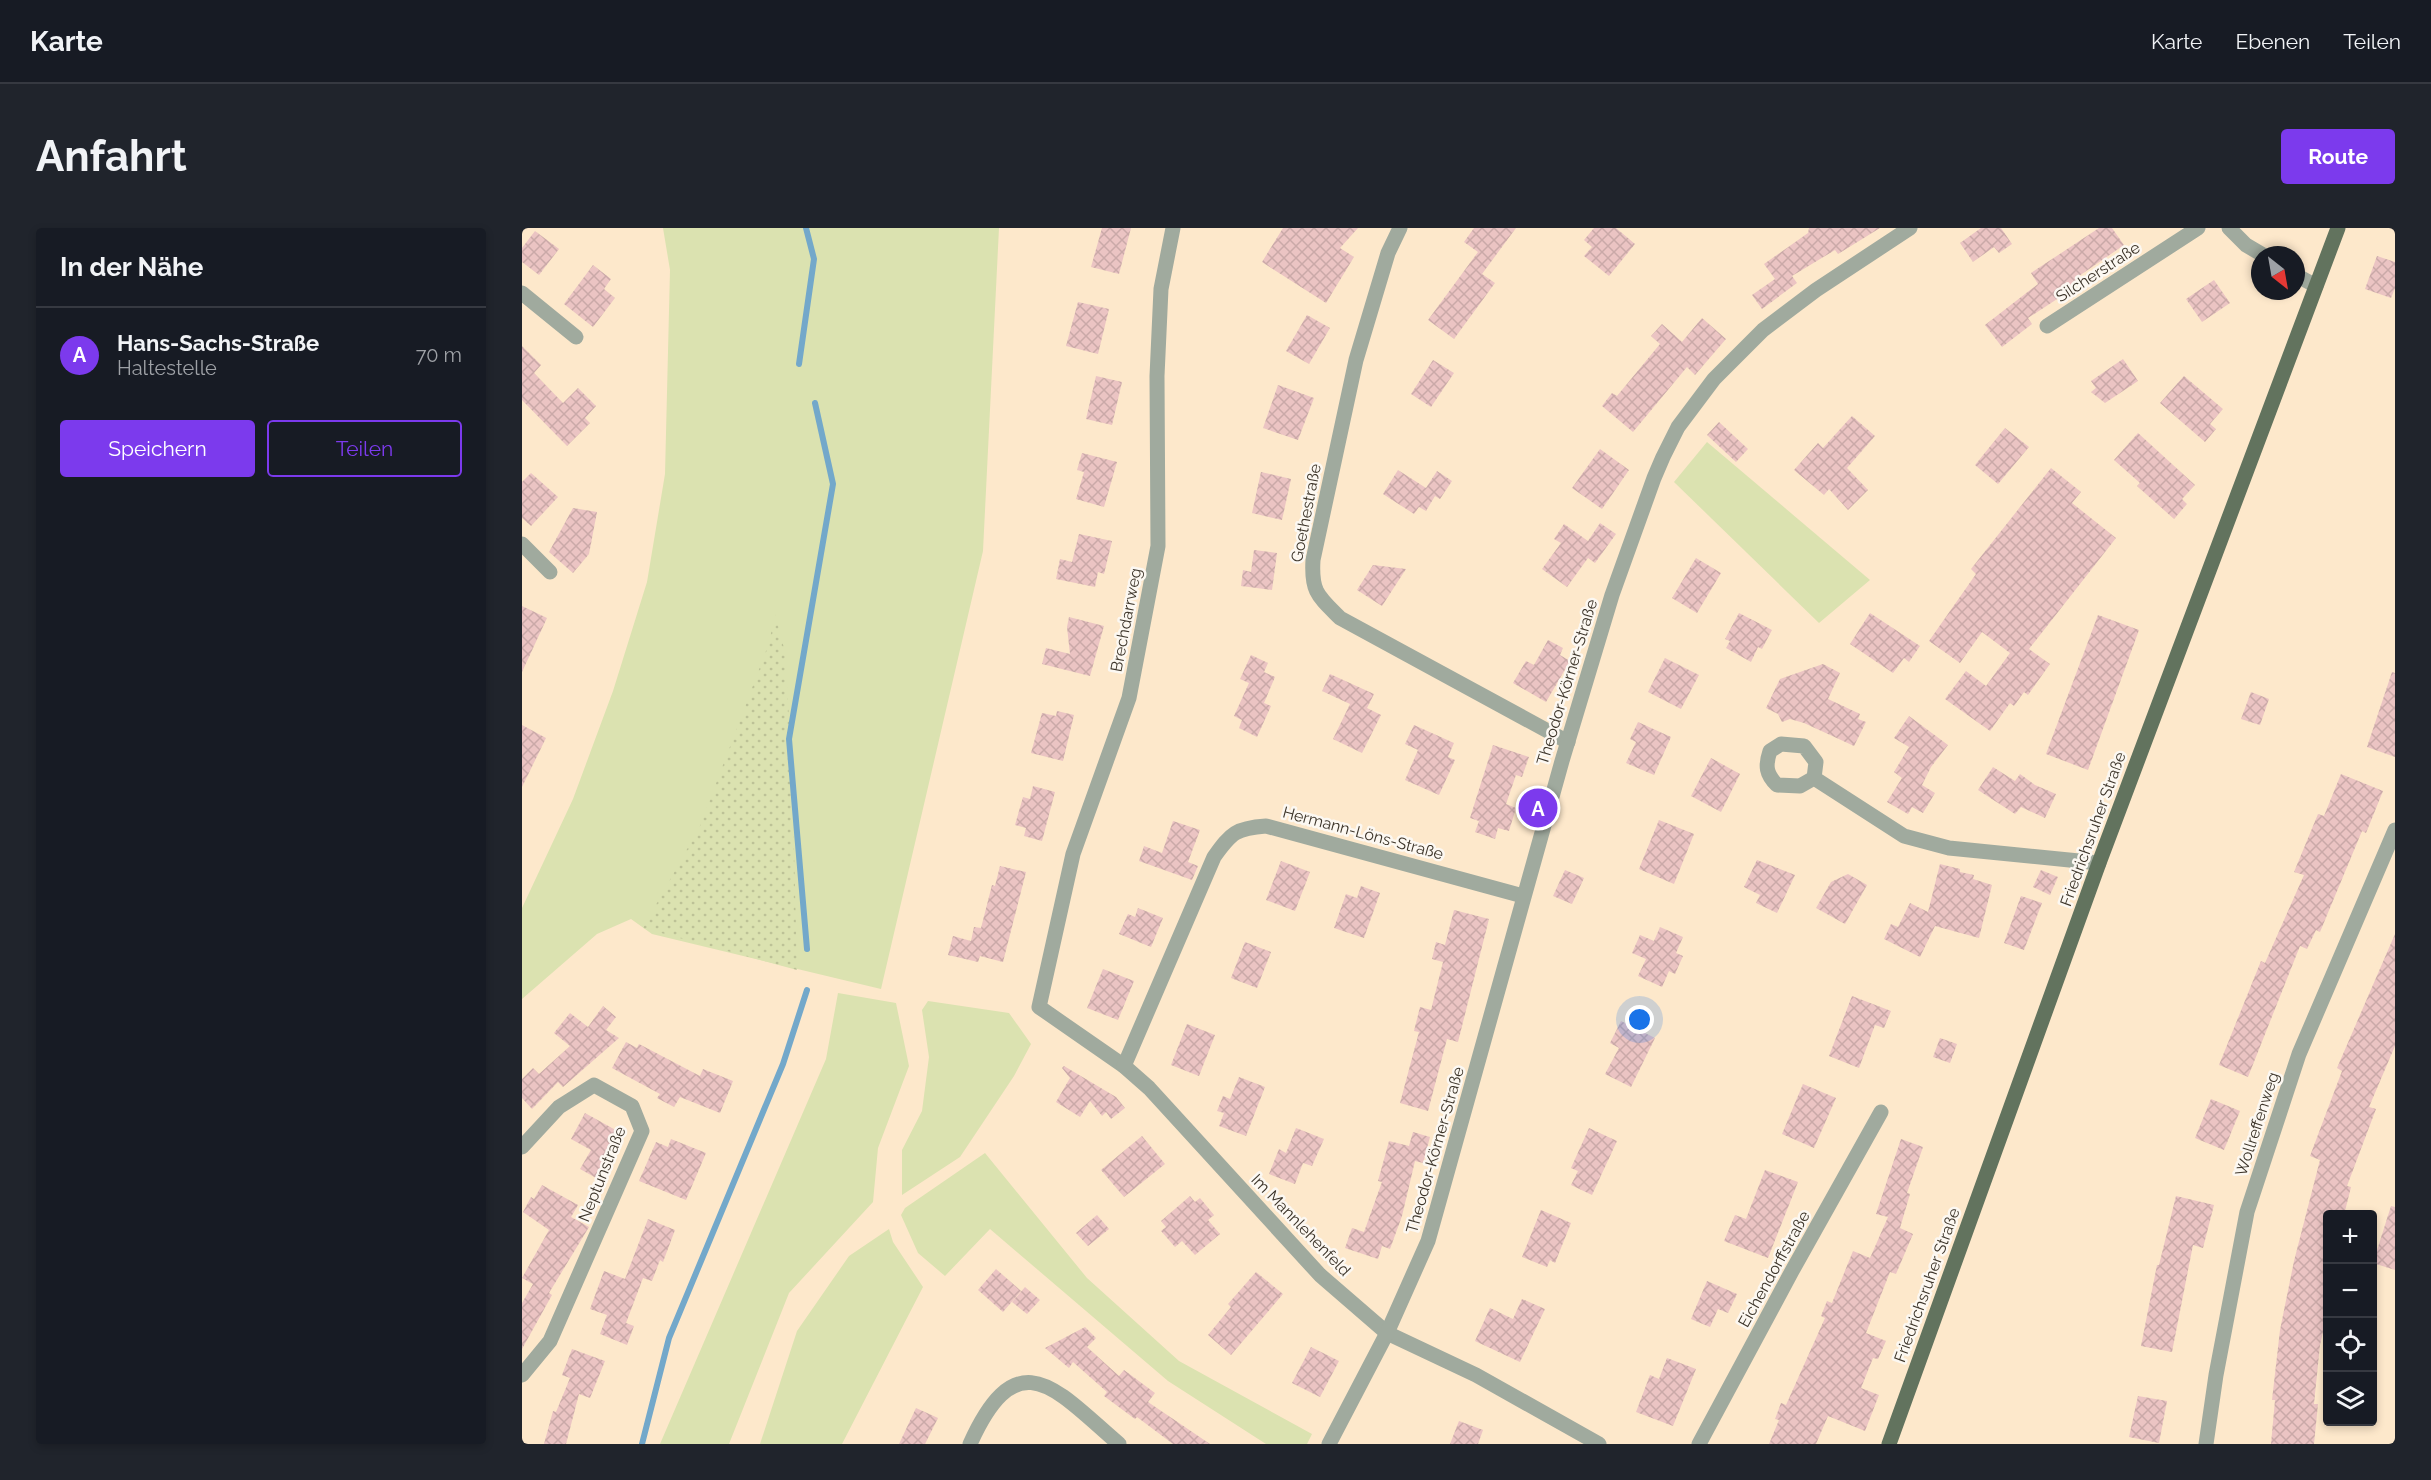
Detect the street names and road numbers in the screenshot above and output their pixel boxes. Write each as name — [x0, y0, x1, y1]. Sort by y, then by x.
street label: Silcherstraße — [2052, 238, 2144, 306]
street label: Goethestraße — [1287, 462, 1325, 564]
street label: Brechdarrweg — [1107, 566, 1145, 674]
street label: Theodor-Körner-Straße — [1533, 597, 1601, 767]
street label: Friedrichsruher Straße — [2056, 749, 2130, 909]
street label: Hermann-Löns-Straße — [1281, 802, 1445, 864]
street label: Theodor-Körner-Straße — [1402, 1065, 1468, 1235]
street label: Wollreffenweg — [2231, 1070, 2283, 1178]
street label: Neptunstraße — [574, 1124, 630, 1224]
street label: Im Mannlehenfeld — [1247, 1170, 1355, 1280]
street label: Friedrichsruher Straße — [1890, 1205, 1964, 1365]
street label: Eichendorffstraße — [1734, 1208, 1814, 1330]

